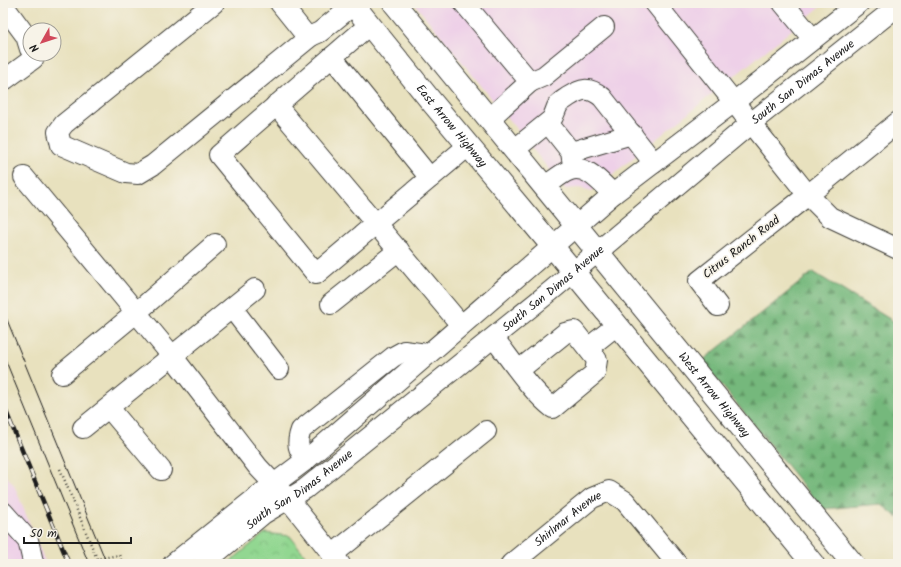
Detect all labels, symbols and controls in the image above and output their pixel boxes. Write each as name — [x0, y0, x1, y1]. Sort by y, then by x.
north arrow — [22, 22, 62, 62]
street label: South San Dimas Avenue — [747, 35, 859, 130]
text: N — [26, 39, 44, 56]
street label: East Arrow Highway — [411, 80, 492, 172]
street label: Citrus Ranch Road — [698, 210, 785, 284]
street label: South San Dimas Avenue — [498, 240, 609, 337]
street label: West Arrow Highway — [673, 348, 755, 442]
street label: South San Dimas Avenue — [242, 445, 358, 535]
street label: Shirlmar Avenue — [530, 486, 605, 552]
scale bar — [24, 519, 131, 545]
text: 50 m — [30, 524, 57, 543]

